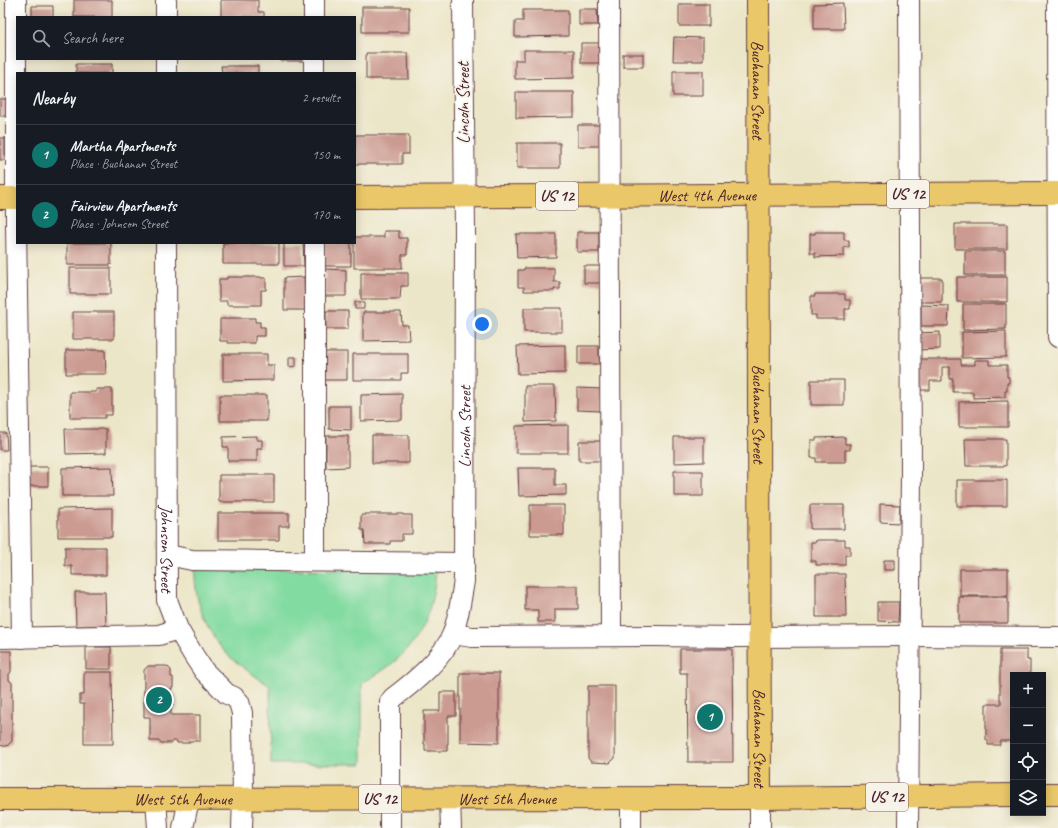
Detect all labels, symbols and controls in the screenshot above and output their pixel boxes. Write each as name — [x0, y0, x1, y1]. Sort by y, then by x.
search box — [16, 16, 356, 60]
icon: search — [30, 27, 52, 49]
text: Search here — [62, 29, 123, 48]
street label: Buchanan Street — [748, 41, 769, 142]
street label: Lincoln Street — [453, 60, 474, 144]
text: Nearby — [32, 88, 75, 109]
text: 2 results — [302, 90, 340, 106]
text: Martha Apartments — [70, 137, 175, 156]
text: 1 — [42, 147, 48, 163]
text: 150 m — [312, 147, 340, 163]
text: Place · Buchanan Street — [70, 156, 177, 172]
road number: US 12 — [887, 180, 929, 208]
road number: US 12 — [536, 182, 578, 210]
street label: West 4th Avenue — [658, 184, 757, 206]
text: Fairview Apartments — [70, 197, 176, 216]
text: 2 — [42, 207, 48, 223]
text: 170 m — [312, 207, 340, 223]
text: Place · Johnson Street — [70, 216, 168, 232]
your location — [472, 314, 492, 334]
street label: Buchanan Street — [748, 365, 770, 466]
street label: Lincoln Street — [454, 384, 475, 468]
street label: Johnson Street — [156, 504, 177, 595]
map controls — [1010, 672, 1046, 816]
button: + — [1010, 672, 1046, 708]
pin: 2 — [146, 685, 172, 715]
street label: Buchanan Street — [749, 689, 770, 790]
pin: 1 — [697, 702, 723, 732]
button: − — [1010, 708, 1046, 744]
button: locate — [1010, 744, 1046, 780]
button: layers — [1010, 780, 1046, 816]
road number: US 12 — [866, 783, 908, 811]
road number: US 12 — [359, 785, 401, 813]
street label: West 5th Avenue — [134, 788, 233, 809]
street label: West 5th Avenue — [458, 788, 557, 809]

